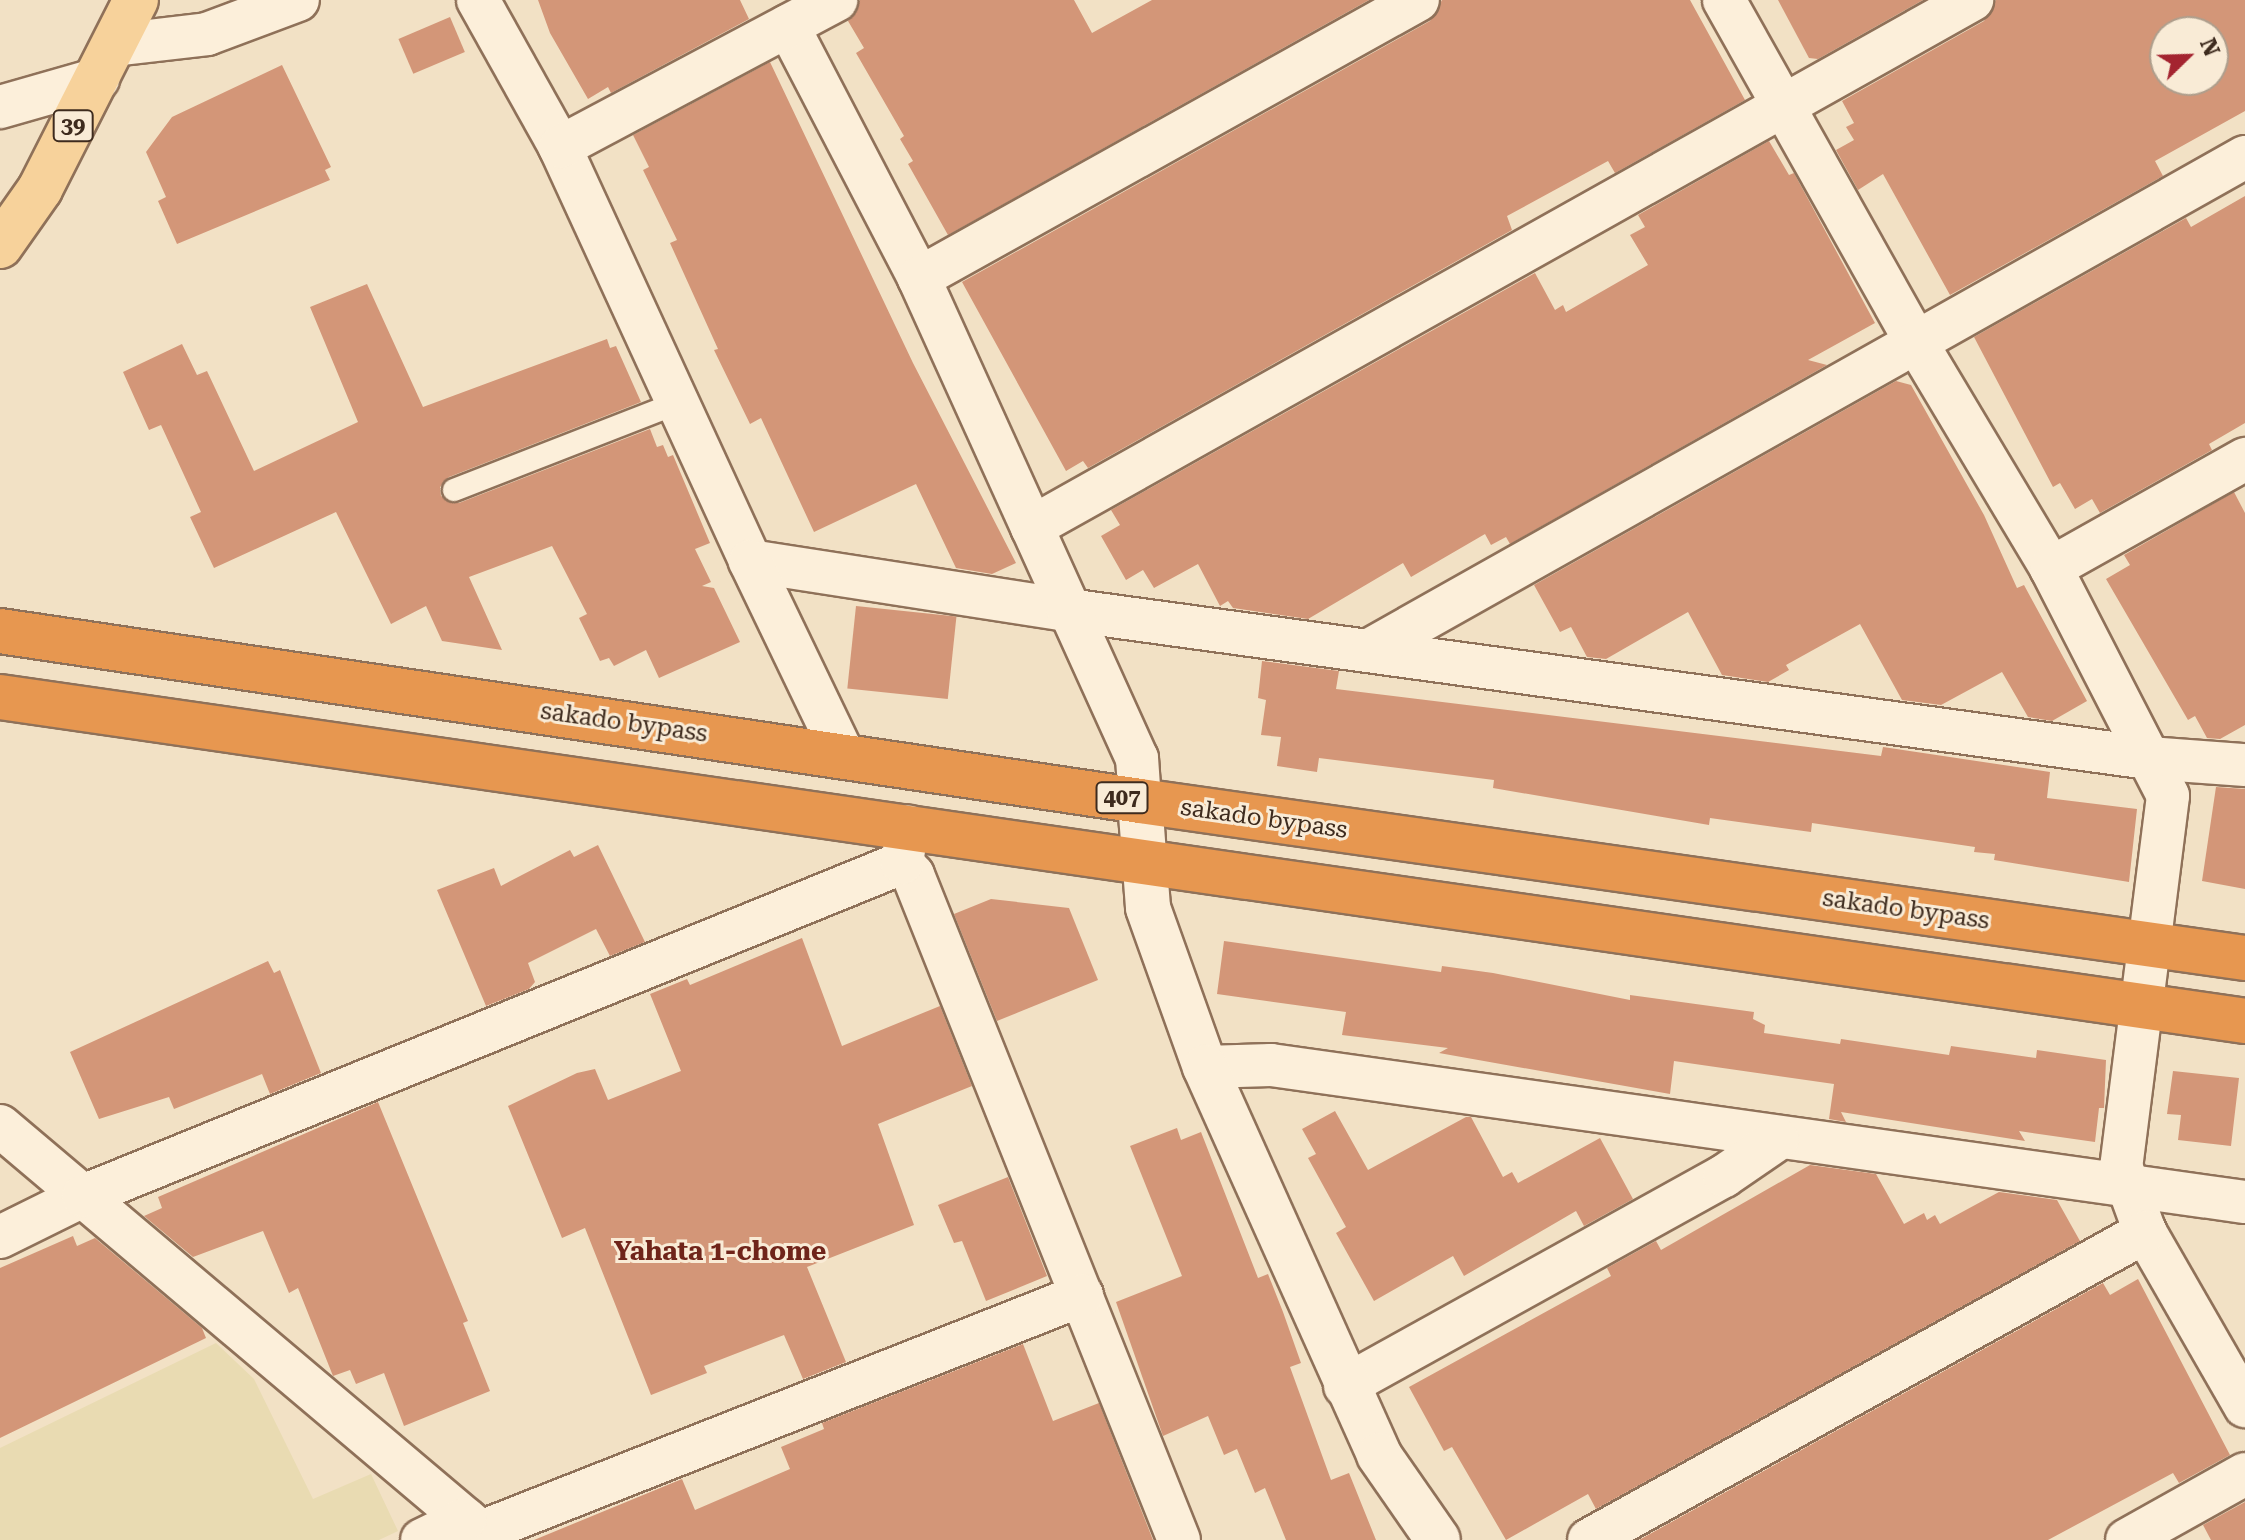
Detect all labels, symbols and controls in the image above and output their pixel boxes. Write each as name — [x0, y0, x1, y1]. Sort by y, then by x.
north arrow — [2149, 16, 2229, 96]
text: N — [2195, 35, 2225, 60]
road number: 39 — [51, 108, 95, 144]
street label: sakado bypass — [539, 697, 709, 749]
road number: 407 — [1094, 780, 1150, 816]
street label: sakado bypass — [1179, 793, 1349, 845]
street label: sakado bypass — [1821, 884, 1991, 936]
district label: Yahata 1-chome — [614, 1236, 826, 1268]

